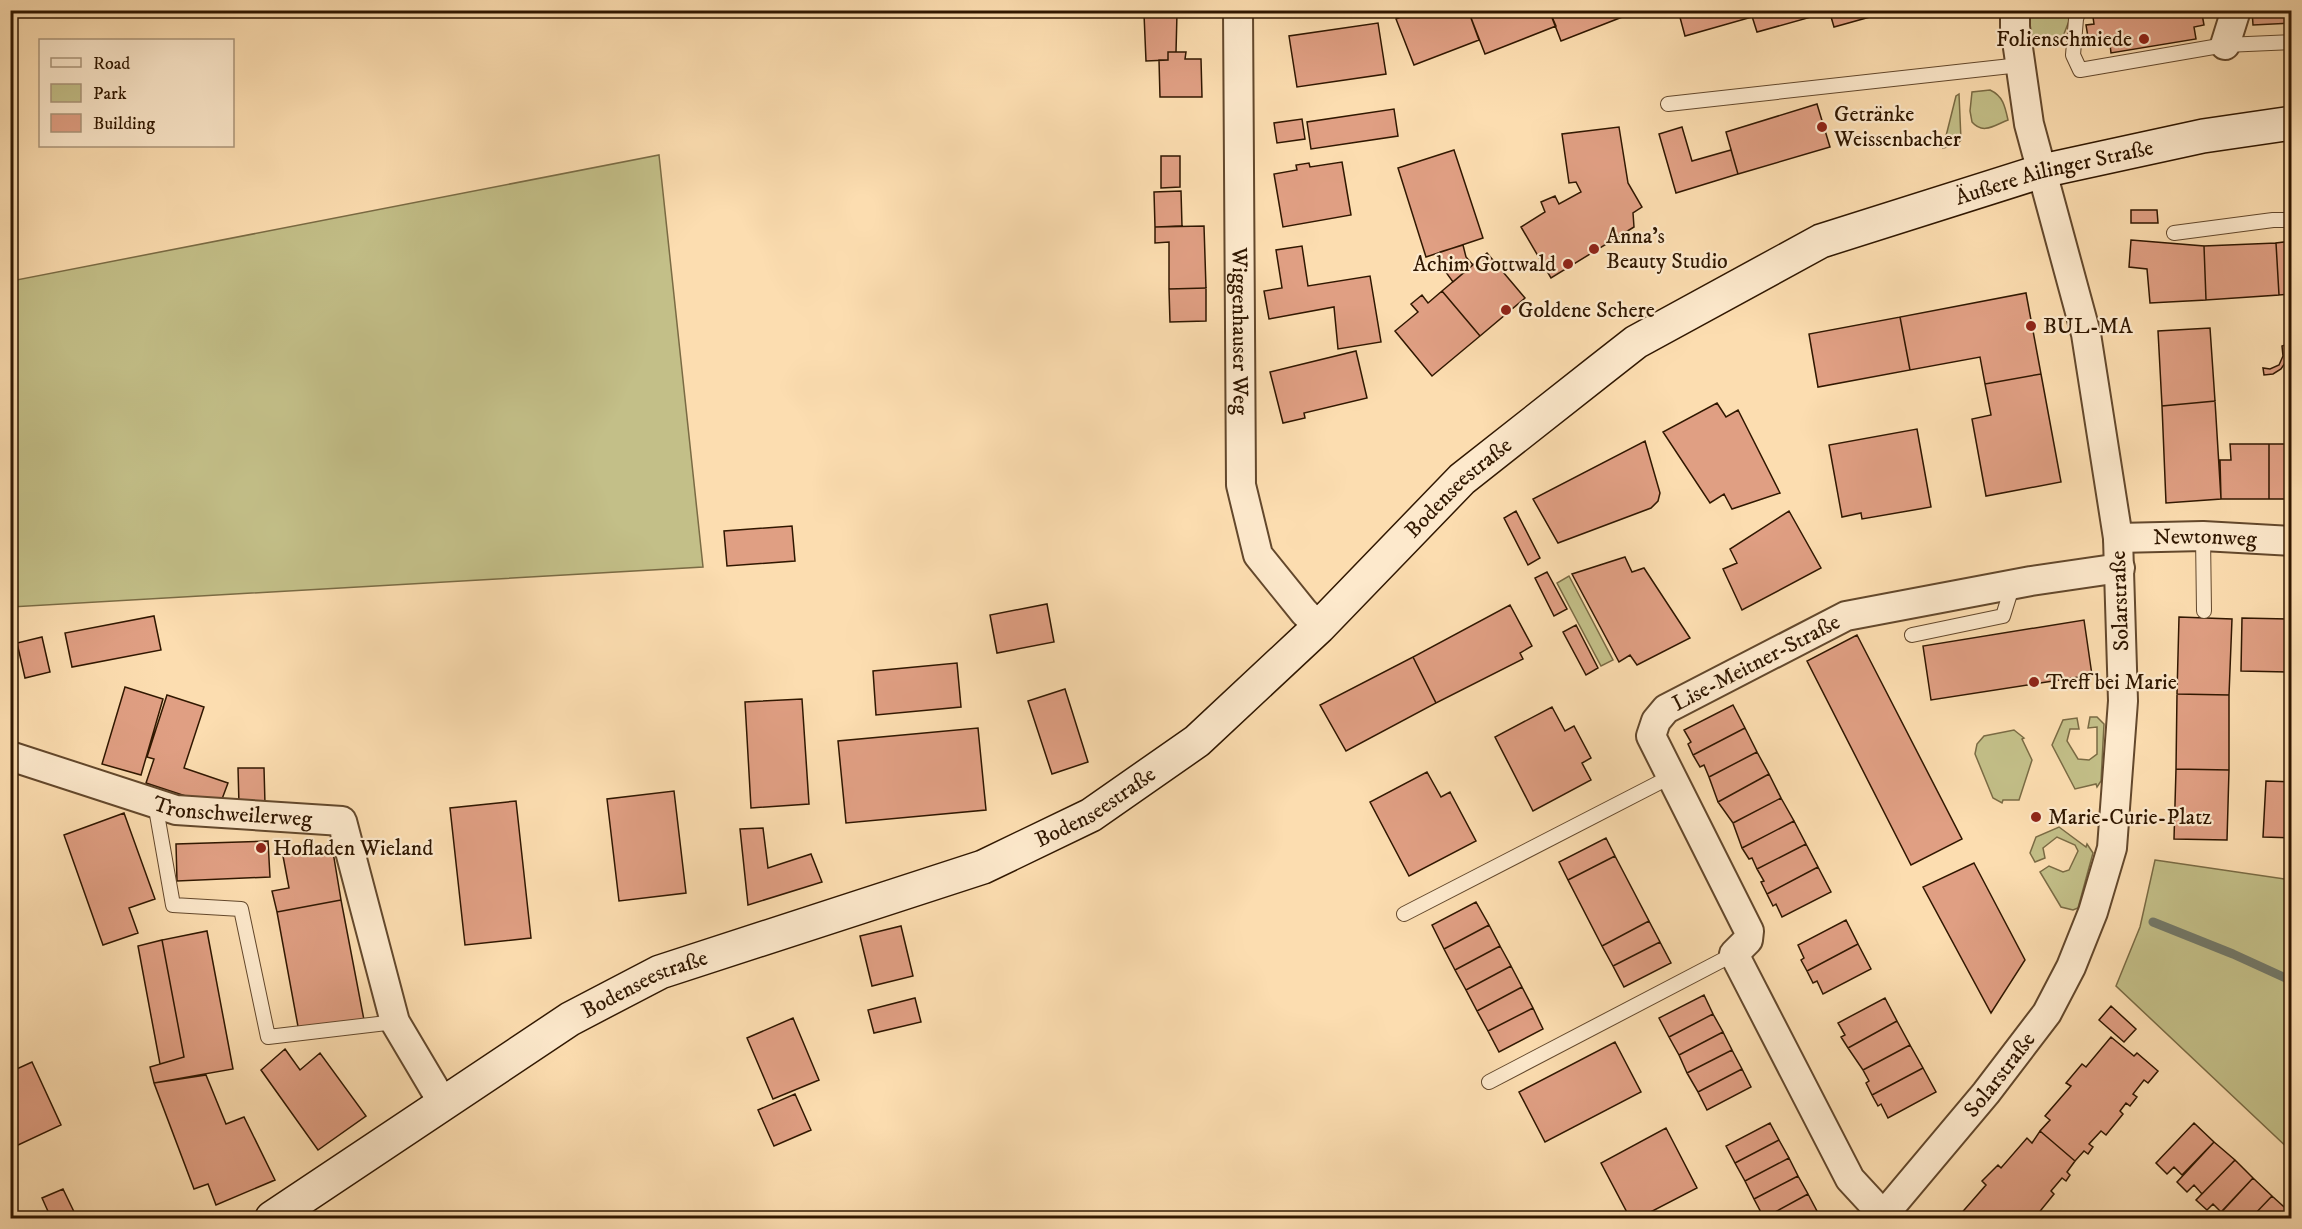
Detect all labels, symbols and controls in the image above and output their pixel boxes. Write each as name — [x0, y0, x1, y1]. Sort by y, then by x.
place label: Folienschmiede — [1996, 26, 2132, 53]
marker: Folienschmiede — [2137, 32, 2151, 46]
legend — [39, 39, 234, 147]
text: Road — [93, 53, 130, 75]
text: Park — [93, 83, 127, 105]
place label: Getränke Weissenbacher — [1833, 101, 1962, 153]
text: Building — [93, 113, 155, 135]
marker: Getränke Weissenbacher — [1815, 120, 1829, 134]
street label: Äußere Ailinger Straße — [1952, 134, 2156, 211]
place label: Anna's Beauty Studio — [1606, 223, 1728, 275]
marker: Anna's Beauty Studio — [1587, 242, 1601, 256]
street label: Wiggenhauser Weg — [1226, 246, 1254, 415]
place label: Achim Gottwald — [1413, 251, 1556, 278]
marker: Achim Gottwald — [1561, 257, 1575, 271]
place label: Goldene Schere — [1518, 297, 1655, 324]
marker: Goldene Schere — [1499, 303, 1513, 317]
place label: BUL-MA — [2043, 313, 2134, 340]
marker: BUL-MA — [2024, 319, 2038, 333]
street label: Bodenseestraße — [1399, 431, 1517, 543]
street label: Newtonweg — [2153, 522, 2258, 553]
street label: Solarstraße — [2105, 550, 2135, 652]
street label: Lise-Meitner-Straße — [1668, 608, 1844, 717]
place label: Treff bei Marie — [2046, 669, 2177, 696]
marker: Treff bei Marie — [2027, 675, 2041, 689]
street label: Bodenseestraße — [1031, 761, 1161, 853]
street label: Tronschweilerweg — [149, 790, 313, 833]
place label: Marie-Curie-Platz — [2048, 804, 2212, 831]
marker: Marie-Curie-Platz — [2029, 810, 2043, 824]
place label: Hofladen Wieland — [273, 835, 433, 862]
marker: Hofladen Wieland — [254, 841, 268, 855]
street label: Bodenseestraße — [577, 944, 711, 1024]
street label: Solarstraße — [1958, 1027, 2041, 1123]

